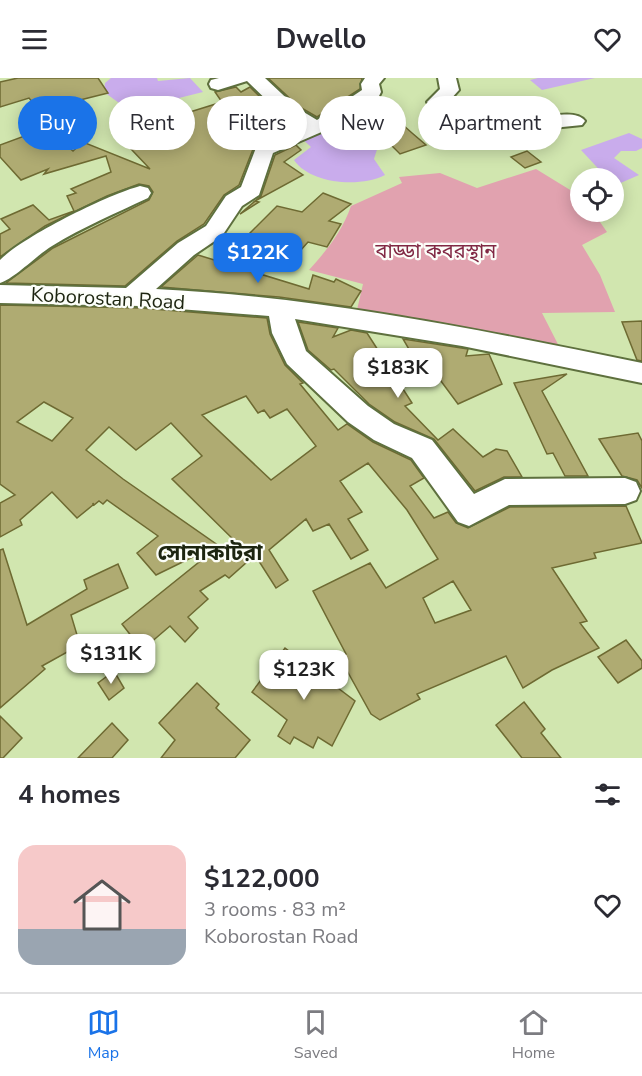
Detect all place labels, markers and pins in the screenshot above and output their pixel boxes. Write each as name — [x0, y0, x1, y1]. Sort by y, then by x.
pin: $122K — [216, 233, 300, 284]
pin: $183K — [356, 348, 440, 399]
pin: $131K — [69, 634, 153, 685]
pin: $123K — [262, 650, 346, 701]

